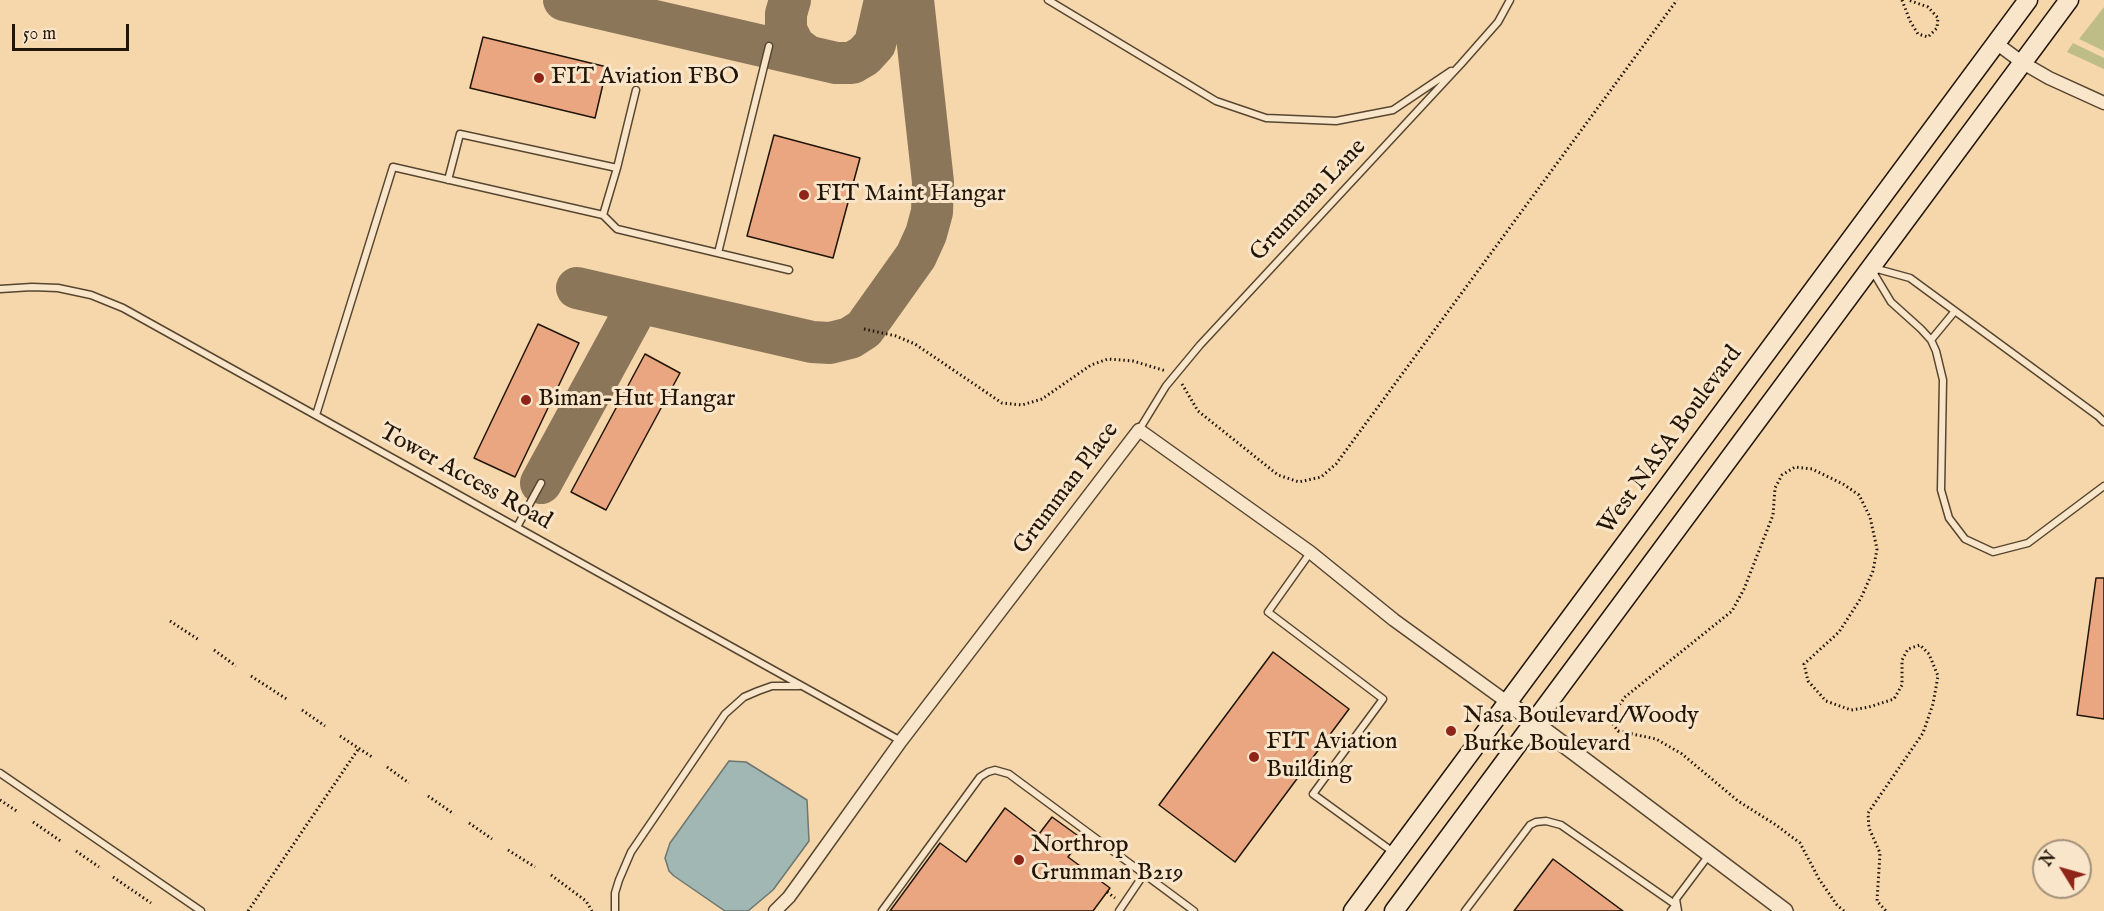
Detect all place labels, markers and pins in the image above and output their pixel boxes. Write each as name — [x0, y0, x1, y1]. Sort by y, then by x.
place label: FIT Aviation FBO — [551, 64, 739, 92]
marker: FIT Aviation FBO — [532, 71, 546, 85]
place label: FIT Maint Hangar — [816, 181, 1006, 209]
marker: FIT Maint Hangar — [797, 188, 811, 202]
place label: Biman-Hut Hangar — [538, 386, 735, 414]
marker: Biman-Hut Hangar — [519, 393, 533, 407]
place label: Nasa Boulevard/Woody Burke Boulevard — [1463, 703, 1699, 759]
marker: Nasa Boulevard/Woody Burke Boulevard — [1444, 724, 1458, 738]
place label: FIT Aviation Building — [1266, 729, 1398, 785]
marker: FIT Aviation Building — [1247, 750, 1261, 764]
place label: Northrop Grumman B219 — [1031, 832, 1183, 888]
marker: Northrop Grumman B219 — [1012, 853, 1026, 867]

